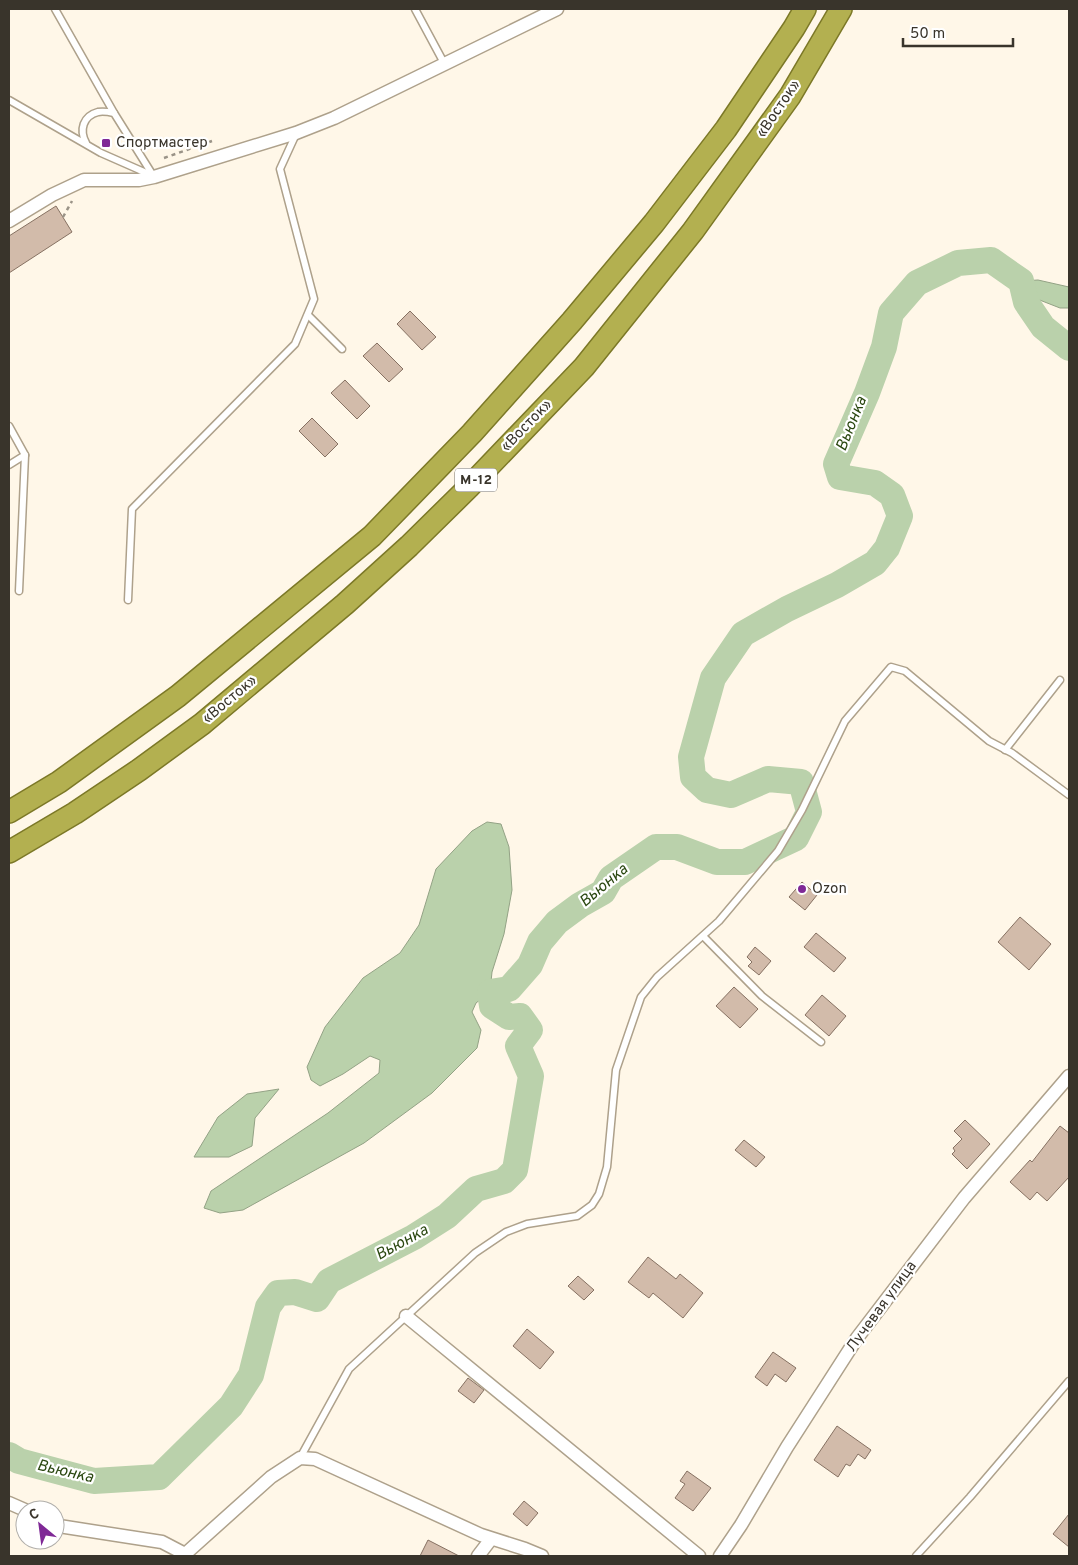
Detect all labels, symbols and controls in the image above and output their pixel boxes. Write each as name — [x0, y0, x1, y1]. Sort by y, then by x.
scale bar — [903, 15, 1013, 47]
text: 50 m — [910, 25, 945, 44]
street label: «Восток» — [753, 76, 805, 141]
place label: Спортмастер — [116, 134, 208, 153]
marker: Спортмастер — [100, 137, 112, 149]
water label: Вьюнка — [832, 393, 872, 454]
street label: «Восток» — [497, 396, 557, 456]
road number: М-12 — [455, 468, 497, 492]
street label: «Восток» — [199, 671, 261, 728]
water label: Вьюнка — [576, 859, 633, 912]
place label: Ozon — [812, 880, 847, 899]
marker: Ozon — [796, 883, 808, 895]
water label: Вьюнка — [372, 1220, 433, 1266]
street label: Лучевая улица — [843, 1258, 921, 1356]
water label: Вьюнка — [35, 1456, 96, 1488]
north arrow — [15, 1500, 65, 1550]
text: С — [26, 1505, 43, 1525]

